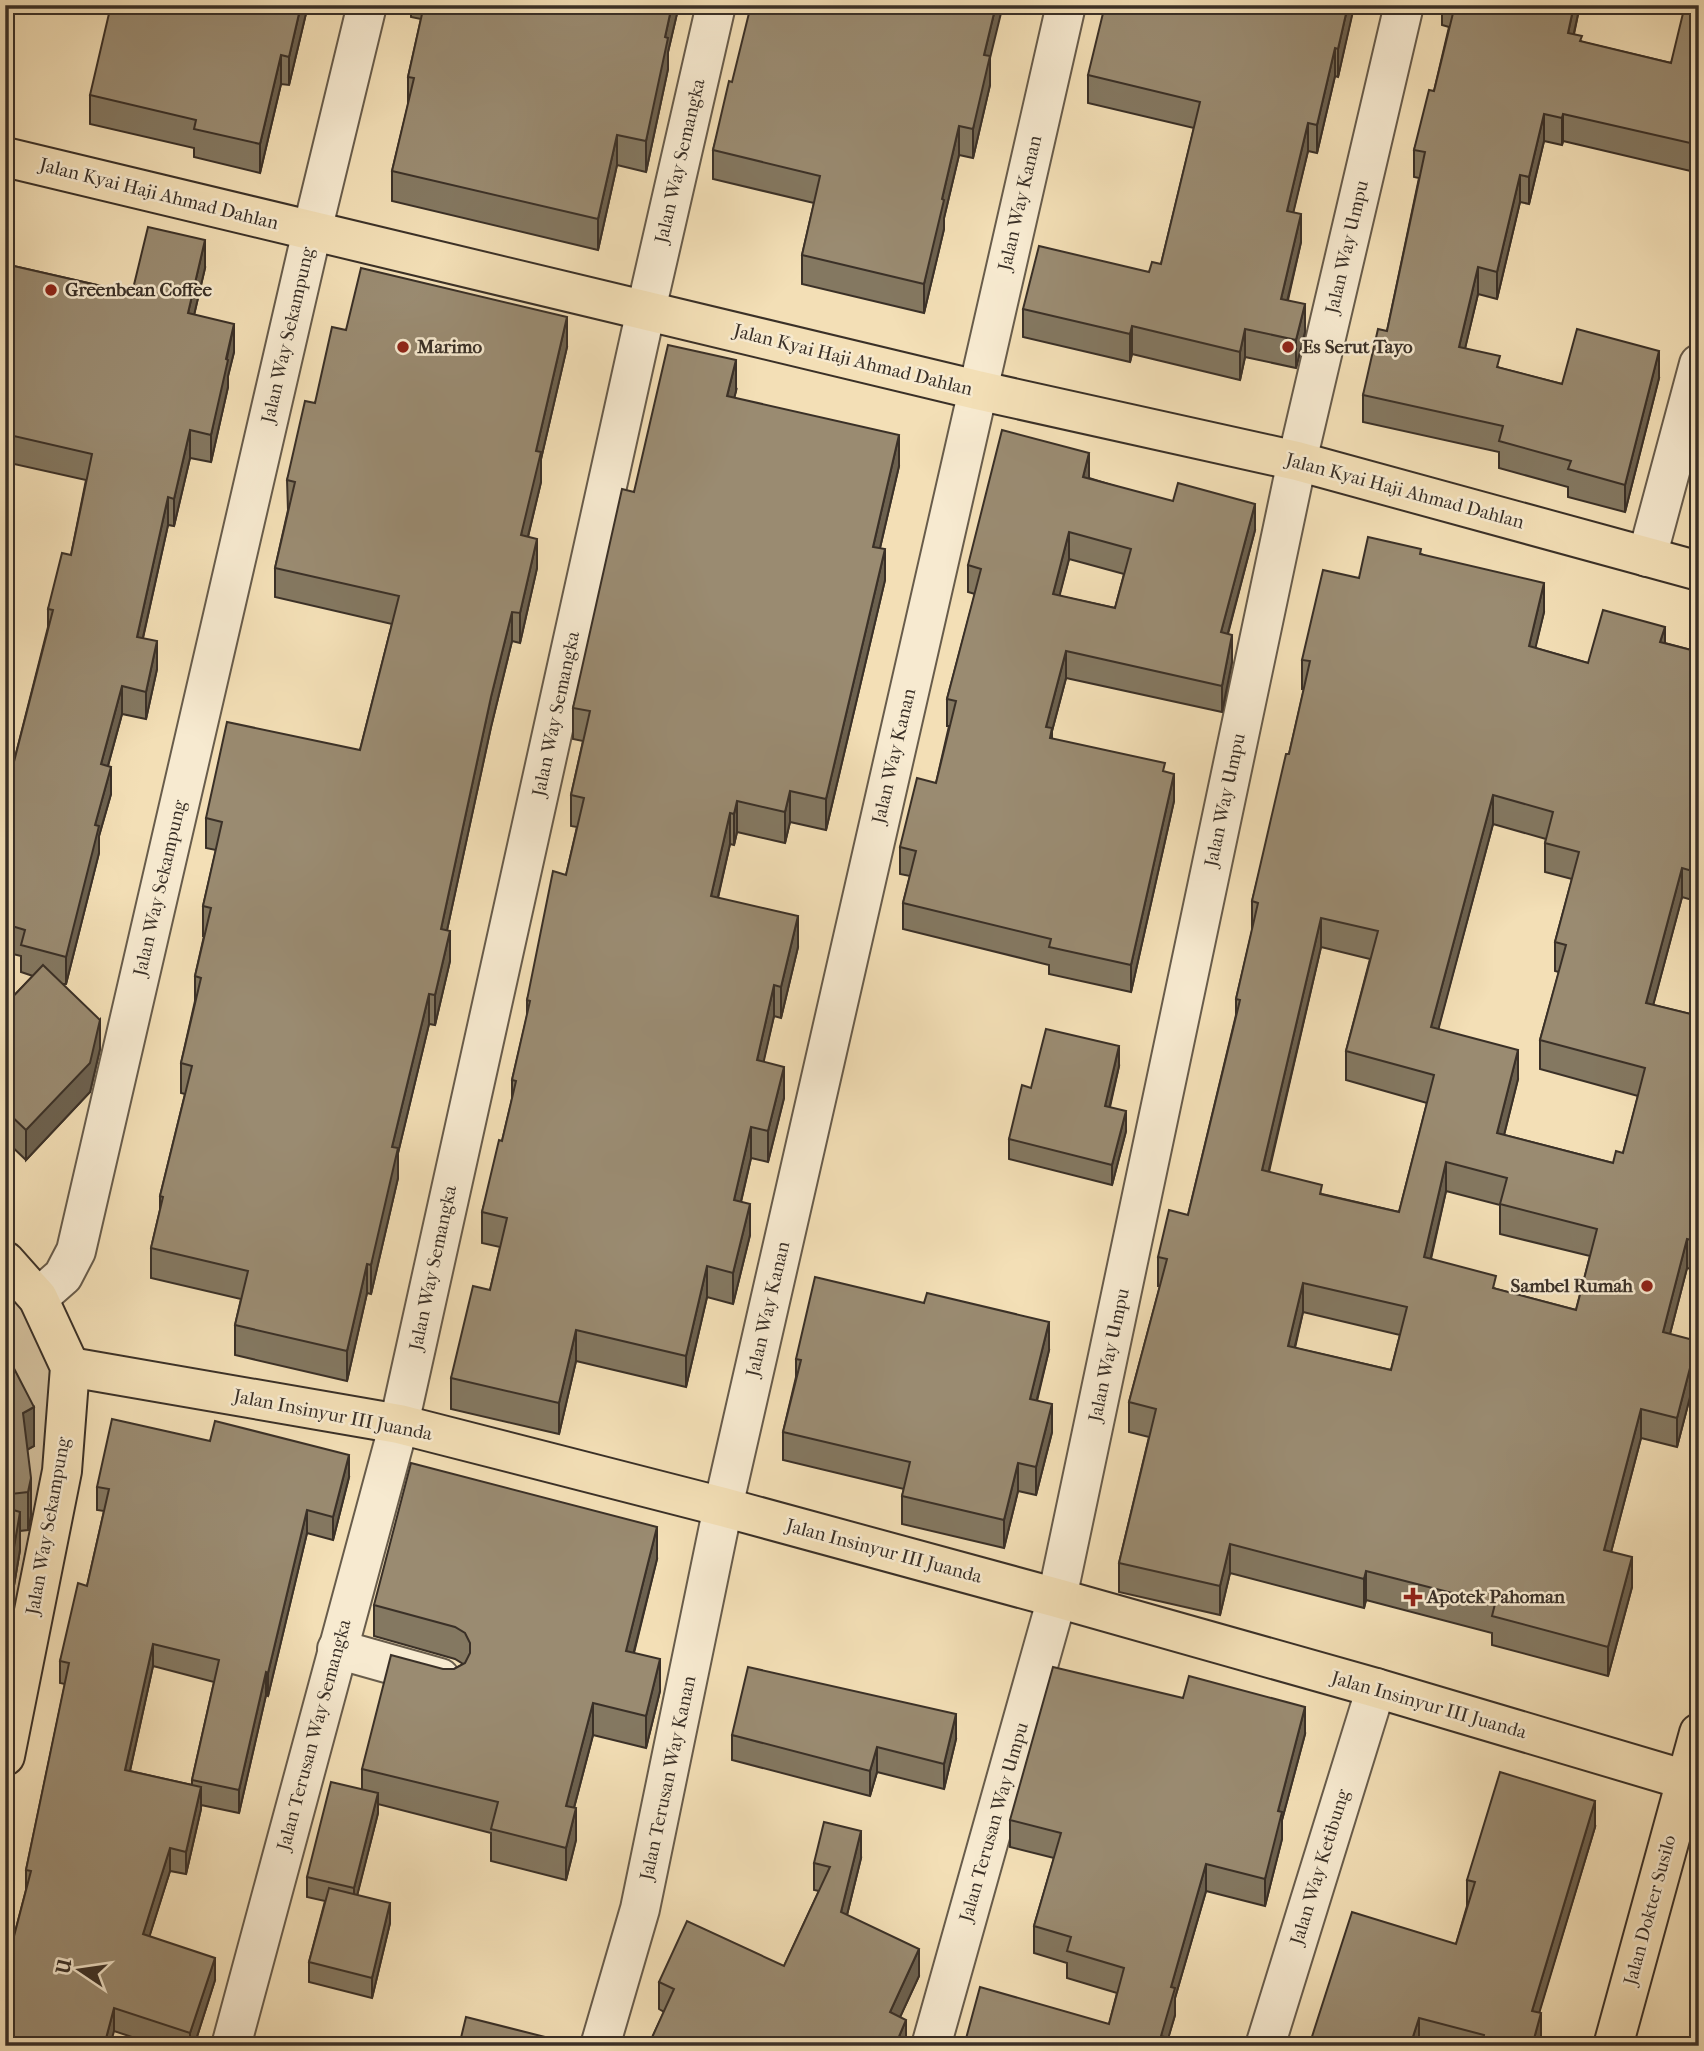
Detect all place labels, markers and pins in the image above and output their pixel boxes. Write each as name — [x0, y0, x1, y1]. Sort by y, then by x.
place label: Greenbean Coffee — [65, 279, 212, 301]
marker: Greenbean Coffee — [43, 282, 59, 298]
place label: Marimo — [416, 336, 483, 358]
place label: Es Serut Tayo — [1302, 336, 1413, 358]
marker: Marimo — [395, 339, 411, 355]
marker: Es Serut Tayo — [1280, 339, 1296, 355]
place label: Sambel Rumah — [1511, 1275, 1633, 1297]
marker: Sambel Rumah — [1639, 1278, 1655, 1294]
place label: Apotek Pahoman — [1426, 1586, 1566, 1608]
marker: Apotek Pahoman — [1405, 1589, 1421, 1605]

